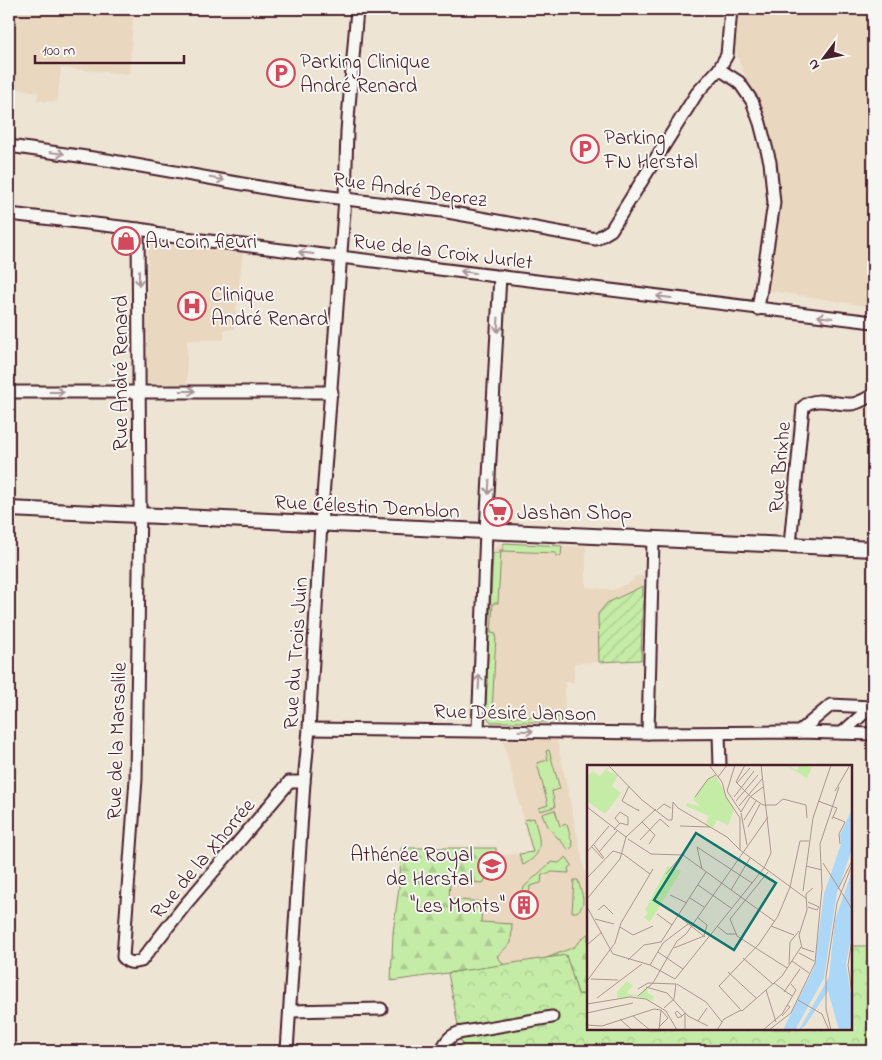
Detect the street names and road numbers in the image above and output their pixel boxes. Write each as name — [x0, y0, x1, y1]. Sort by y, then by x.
street label: Rue André Deprez — [331, 165, 489, 217]
street label: Rue de la Croix Jurlet — [351, 227, 534, 279]
street label: Rue André Renard — [107, 295, 137, 451]
street label: Rue Brixhe — [762, 420, 800, 514]
street label: Rue Célestin Demblon — [273, 488, 460, 528]
street label: Rue du Trois Juin — [277, 576, 317, 730]
street label: Rue de la Marsalile — [100, 661, 136, 820]
street label: Rue Désiré Janson — [433, 698, 597, 730]
street label: Rue de la Xhorrée — [144, 792, 263, 926]

